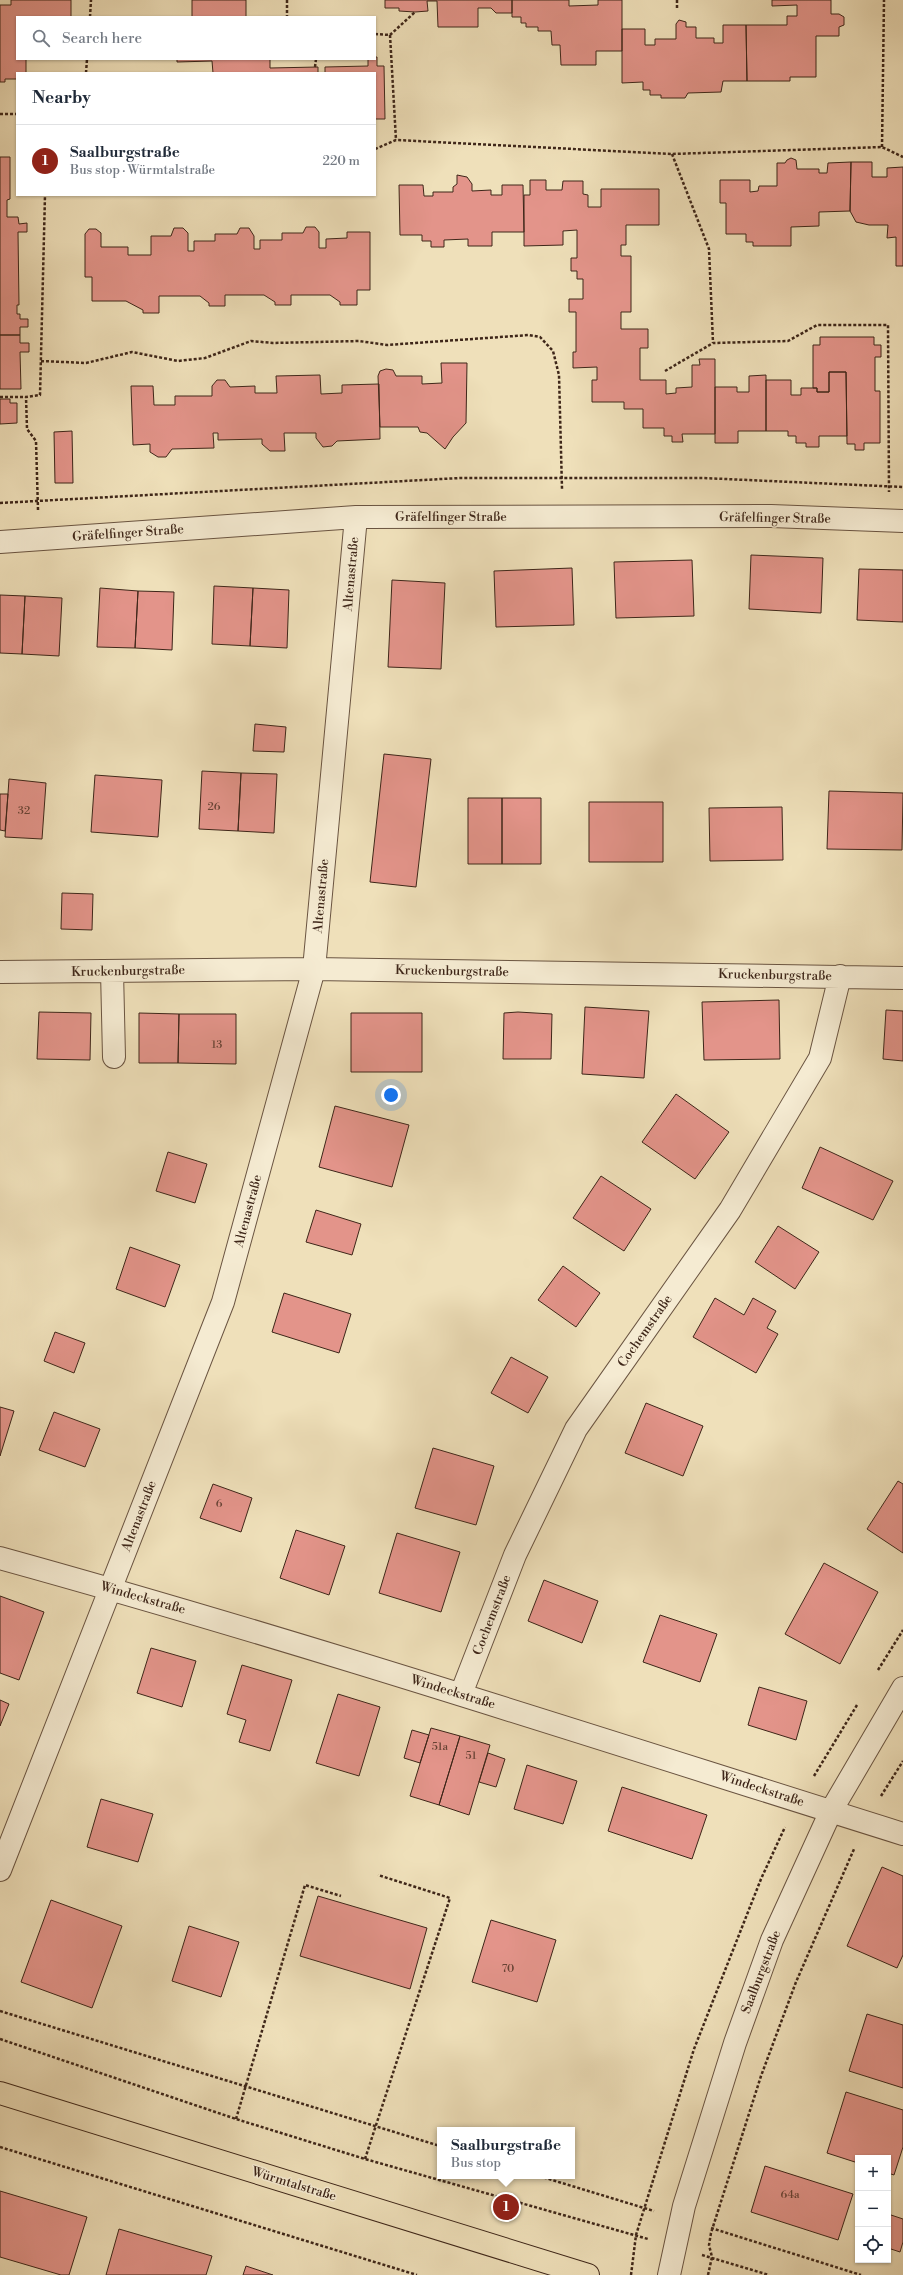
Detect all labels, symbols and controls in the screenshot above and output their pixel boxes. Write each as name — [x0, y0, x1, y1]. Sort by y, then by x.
search box — [16, 16, 376, 60]
icon: search — [30, 27, 52, 49]
text: Search here — [62, 29, 142, 48]
text: Nearby — [32, 87, 91, 109]
text: Saalburgstraße — [70, 143, 180, 162]
text: 1 — [42, 153, 48, 169]
text: 220 m — [322, 153, 360, 169]
text: Bus stop · Würmtalstraße — [70, 162, 215, 178]
street label: Gräfelfinger Straße — [395, 509, 507, 525]
street label: Gräfelfinger Straße — [719, 509, 831, 527]
street label: Gräfelfinger Straße — [72, 521, 185, 545]
street label: Altenastraße — [340, 536, 362, 613]
house number: 26 — [208, 800, 221, 814]
house number: 32 — [18, 804, 30, 818]
street label: Altenastraße — [310, 858, 332, 935]
street label: Kruckenburgstraße — [71, 962, 186, 980]
street label: Kruckenburgstraße — [395, 962, 510, 980]
street label: Kruckenburgstraße — [718, 966, 833, 984]
house number: 13 — [212, 1038, 222, 1052]
your location — [381, 1085, 401, 1105]
street label: Altenastraße — [230, 1173, 265, 1250]
street label: Cochemstraße — [614, 1291, 676, 1370]
street label: Altenastraße — [118, 1478, 160, 1555]
house number: 6 — [216, 1497, 223, 1511]
street label: Cochemstraße — [469, 1572, 515, 1657]
street label: Windeckstraße — [98, 1578, 188, 1618]
street label: Windeckstraße — [408, 1671, 498, 1713]
house number: 51a — [432, 1740, 449, 1754]
house number: 51 — [466, 1749, 477, 1763]
street label: Windeckstraße — [717, 1768, 807, 1810]
street label: Saalburgstraße — [738, 1928, 784, 2016]
house number: 70 — [502, 1962, 514, 1976]
popup — [437, 2127, 575, 2179]
text: Saalburgstraße — [451, 2136, 561, 2155]
text: Bus stop — [451, 2155, 501, 2171]
map controls — [855, 2155, 891, 2263]
button: + — [855, 2155, 891, 2191]
street label: Würmtalstraße — [249, 2163, 339, 2205]
house number: 64a — [781, 2188, 800, 2202]
button: − — [855, 2191, 891, 2227]
pin: 1 — [493, 2192, 519, 2222]
button: locate — [855, 2227, 891, 2263]

